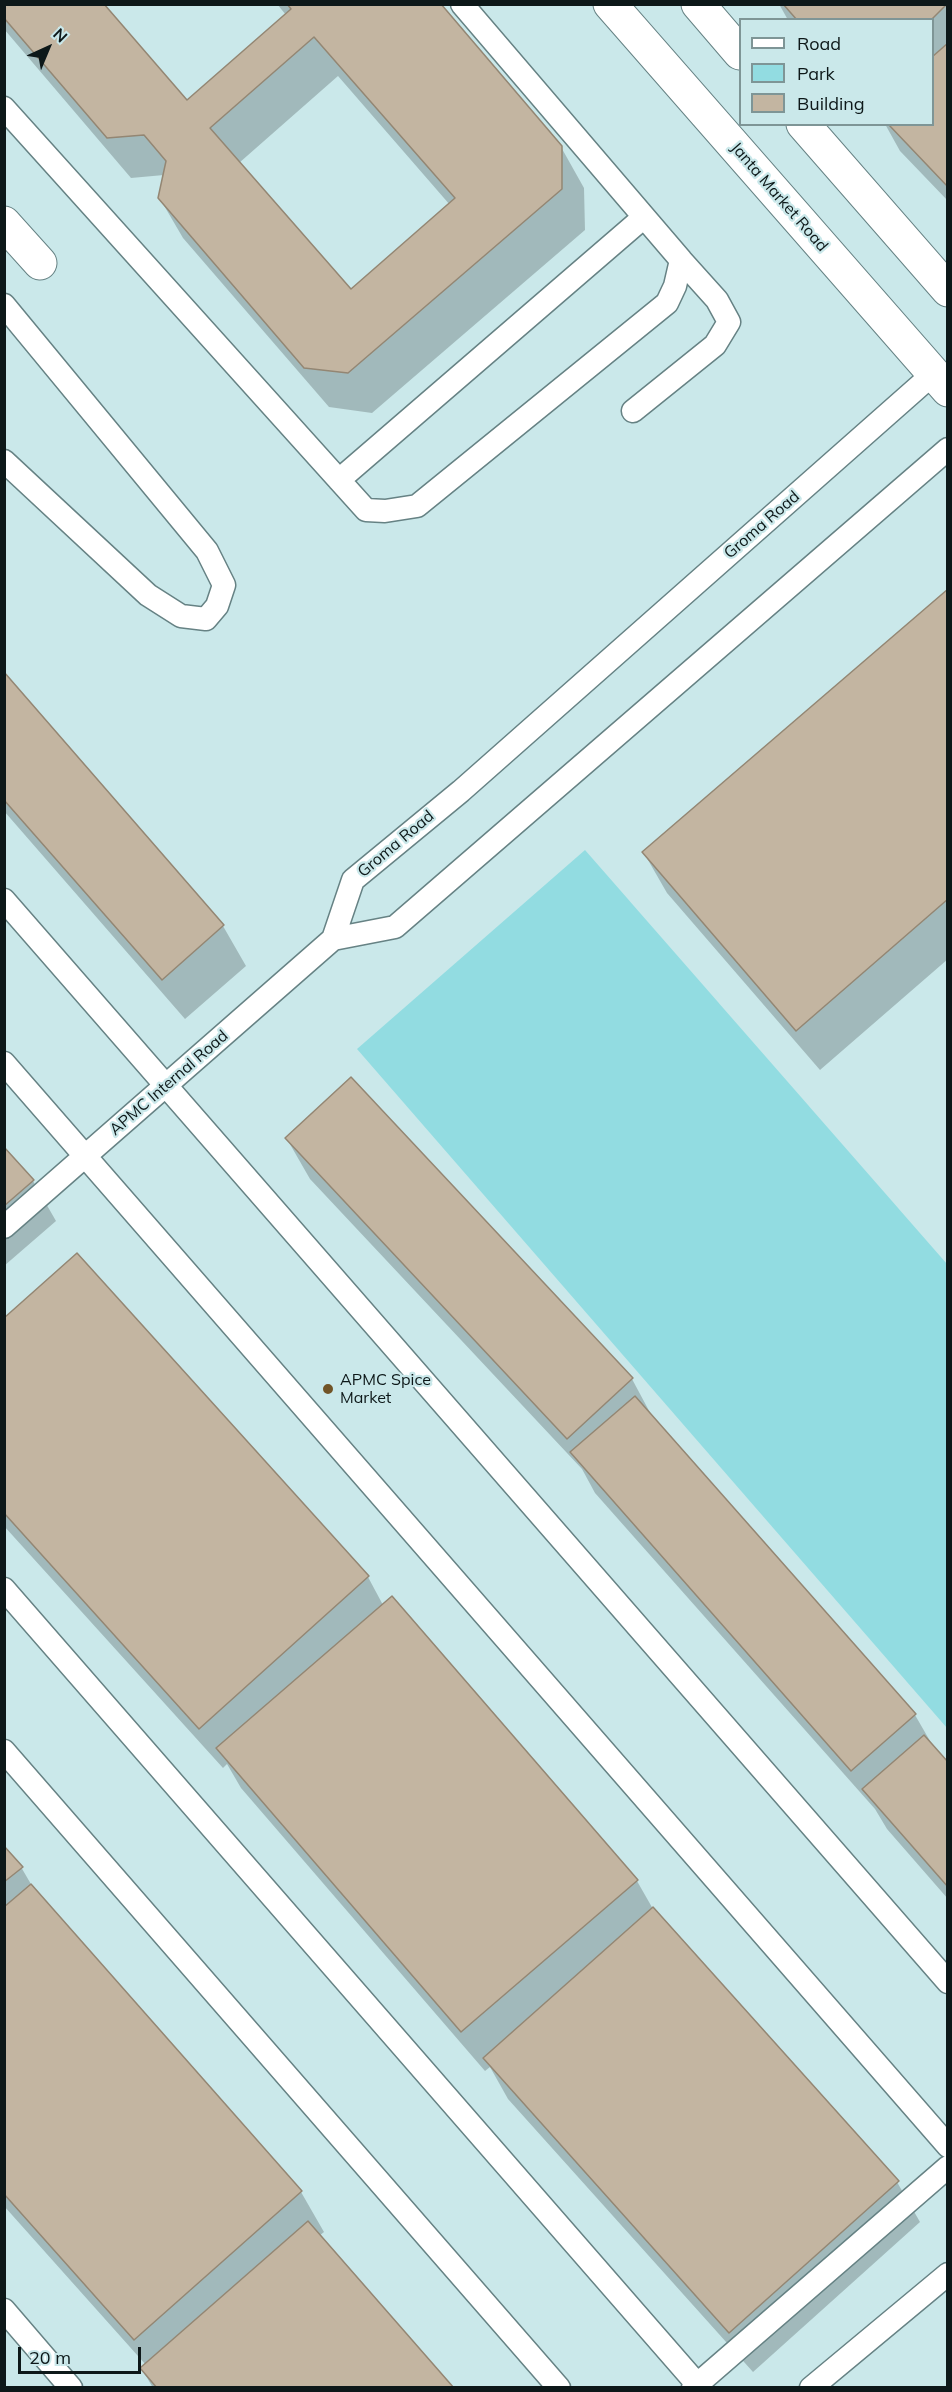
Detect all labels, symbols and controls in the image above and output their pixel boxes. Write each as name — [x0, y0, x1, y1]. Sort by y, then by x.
north arrow — [18, 18, 78, 78]
legend — [739, 18, 934, 126]
text: N — [49, 24, 72, 46]
text: Road — [797, 32, 841, 55]
text: Park — [797, 62, 835, 85]
text: Building — [797, 92, 865, 115]
street label: Janta Market Road — [726, 138, 832, 256]
street label: Groma Road — [720, 487, 804, 563]
street label: Groma Road — [354, 807, 438, 881]
street label: APMC Internal Road — [106, 1026, 232, 1140]
place label: APMC Spice Market — [340, 1370, 431, 1408]
marker: APMC Spice Market — [321, 1382, 335, 1396]
scale bar — [21, 2335, 144, 2373]
text: 20 m — [29, 2346, 71, 2369]

